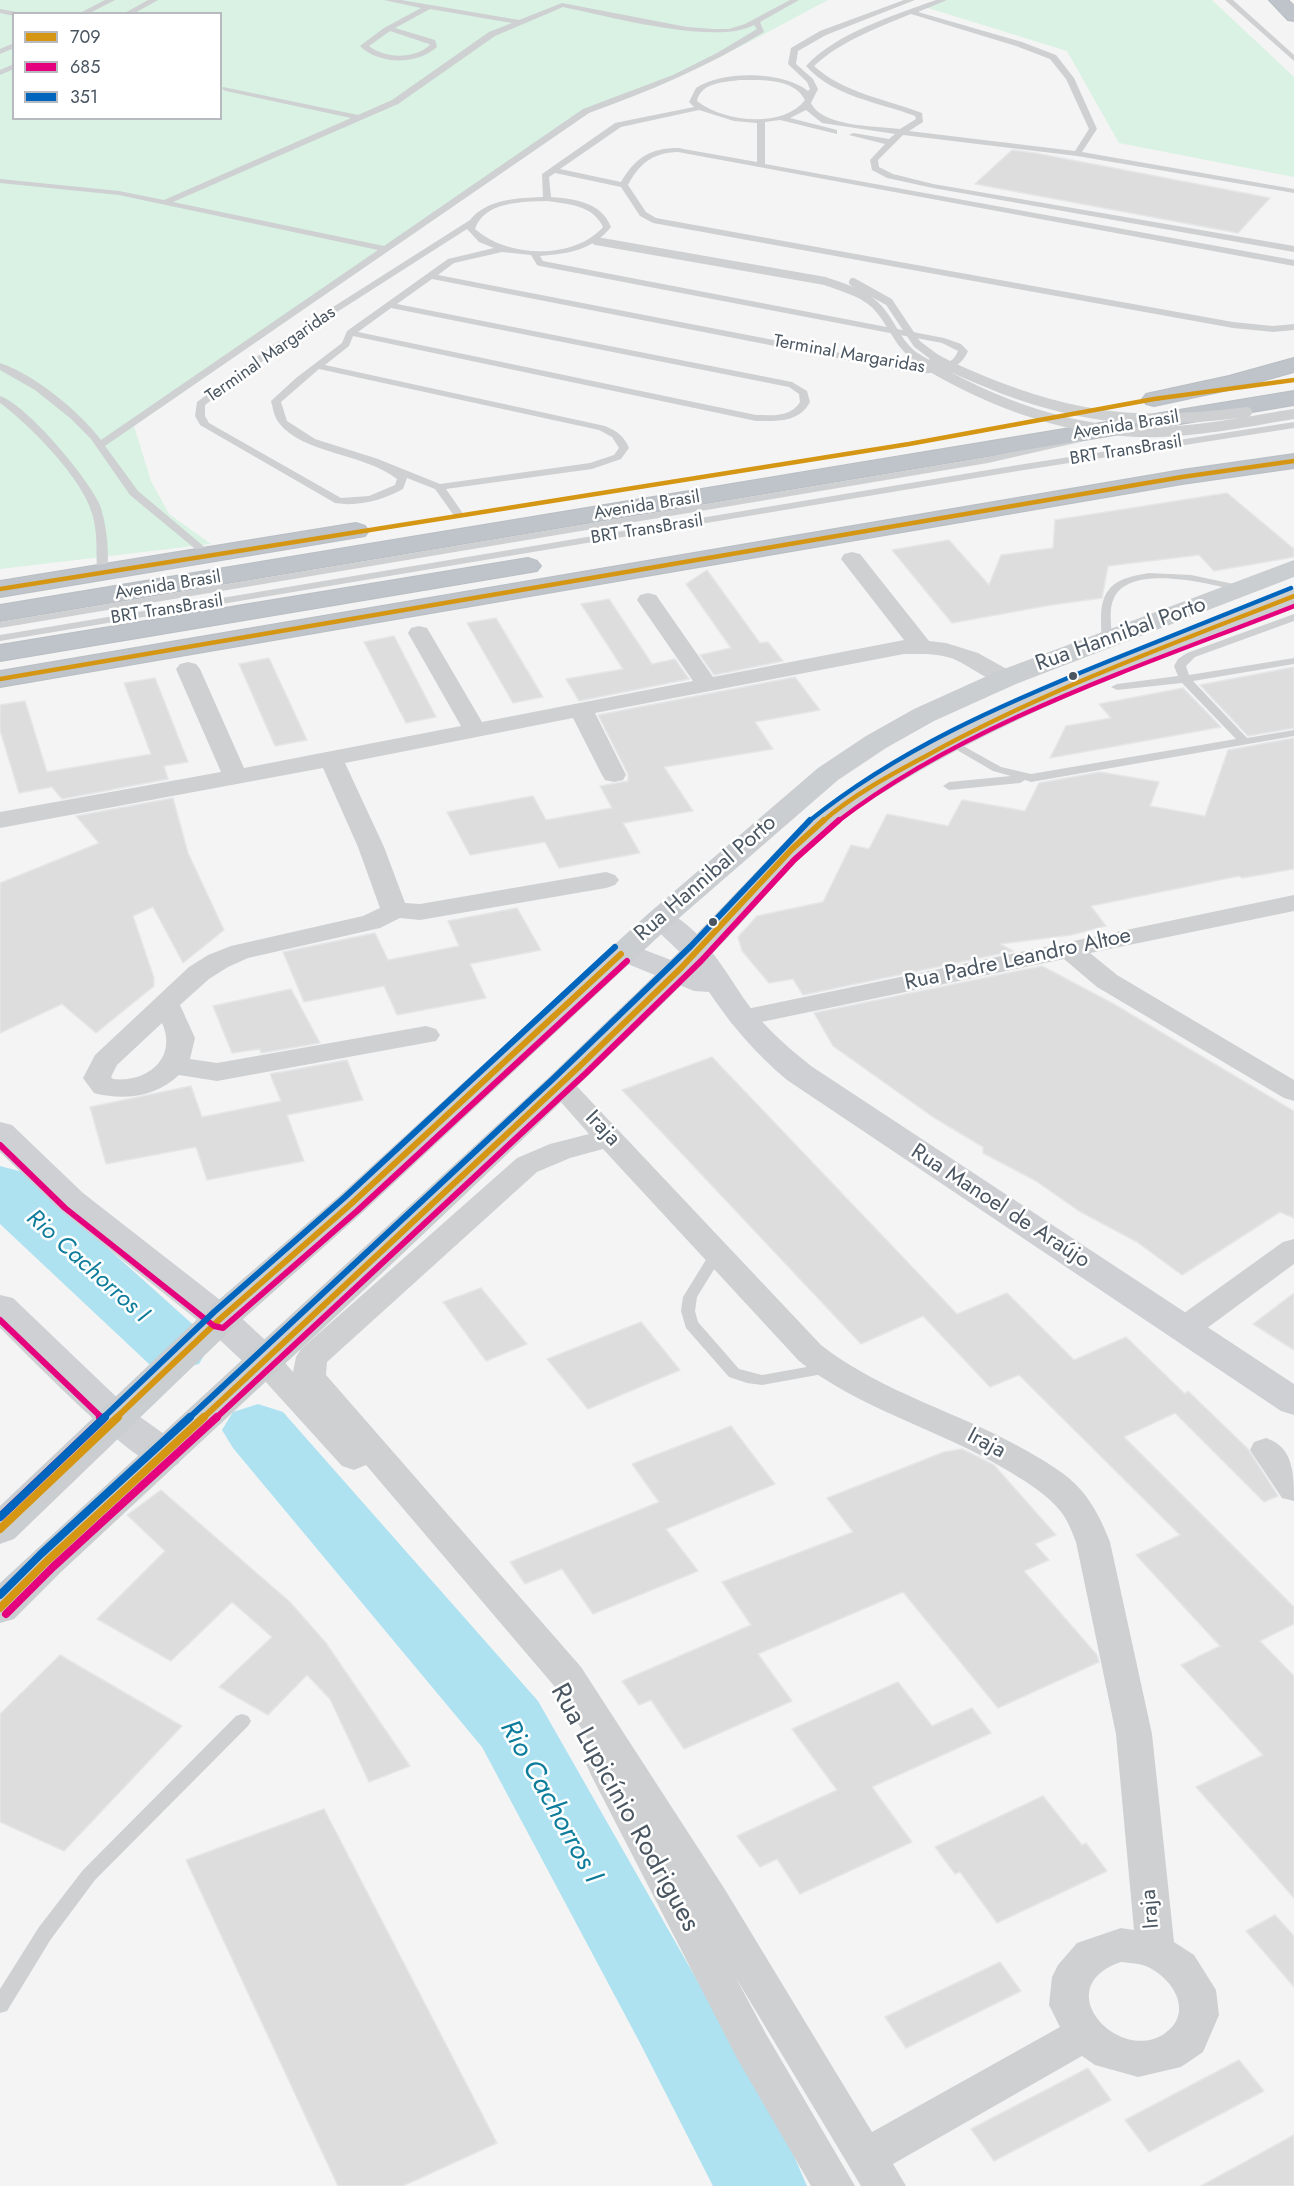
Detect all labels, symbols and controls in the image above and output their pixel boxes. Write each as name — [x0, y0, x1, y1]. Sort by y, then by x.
legend — [12, 12, 222, 120]
text: 709 — [70, 24, 101, 50]
text: 685 — [70, 54, 100, 80]
text: 351 — [70, 84, 98, 110]
street label: Terminal Margaridas — [202, 302, 340, 408]
street label: Terminal Margaridas — [772, 331, 926, 379]
street label: Avenida Brasil — [1071, 407, 1181, 445]
street label: BRT TransBrasil — [1068, 431, 1184, 471]
street label: Avenida Brasil — [592, 487, 702, 525]
street label: BRT TransBrasil — [589, 510, 705, 550]
street label: Avenida Brasil — [113, 567, 223, 605]
street label: BRT TransBrasil — [109, 590, 225, 630]
street label: Rua Hannibal Porto — [1032, 592, 1210, 678]
unlabelled marker — [1067, 670, 1079, 682]
street label: Rua Hannibal Porto — [630, 810, 782, 948]
unlabelled marker — [707, 916, 719, 928]
street label: Rua Padre Leandro Altoe — [902, 923, 1134, 997]
street label: Iraja — [579, 1106, 625, 1152]
street label: Rua Manoel de Araújo — [906, 1139, 1094, 1275]
water label: Rio Cachorros I — [20, 1204, 154, 1330]
street label: Iraja — [962, 1423, 1010, 1465]
street label: Rua Lupicínio Rodrigues — [542, 1678, 706, 1938]
water label: Rio Cachorros I — [491, 1715, 609, 1889]
street label: Iraja — [1136, 1888, 1166, 1930]

